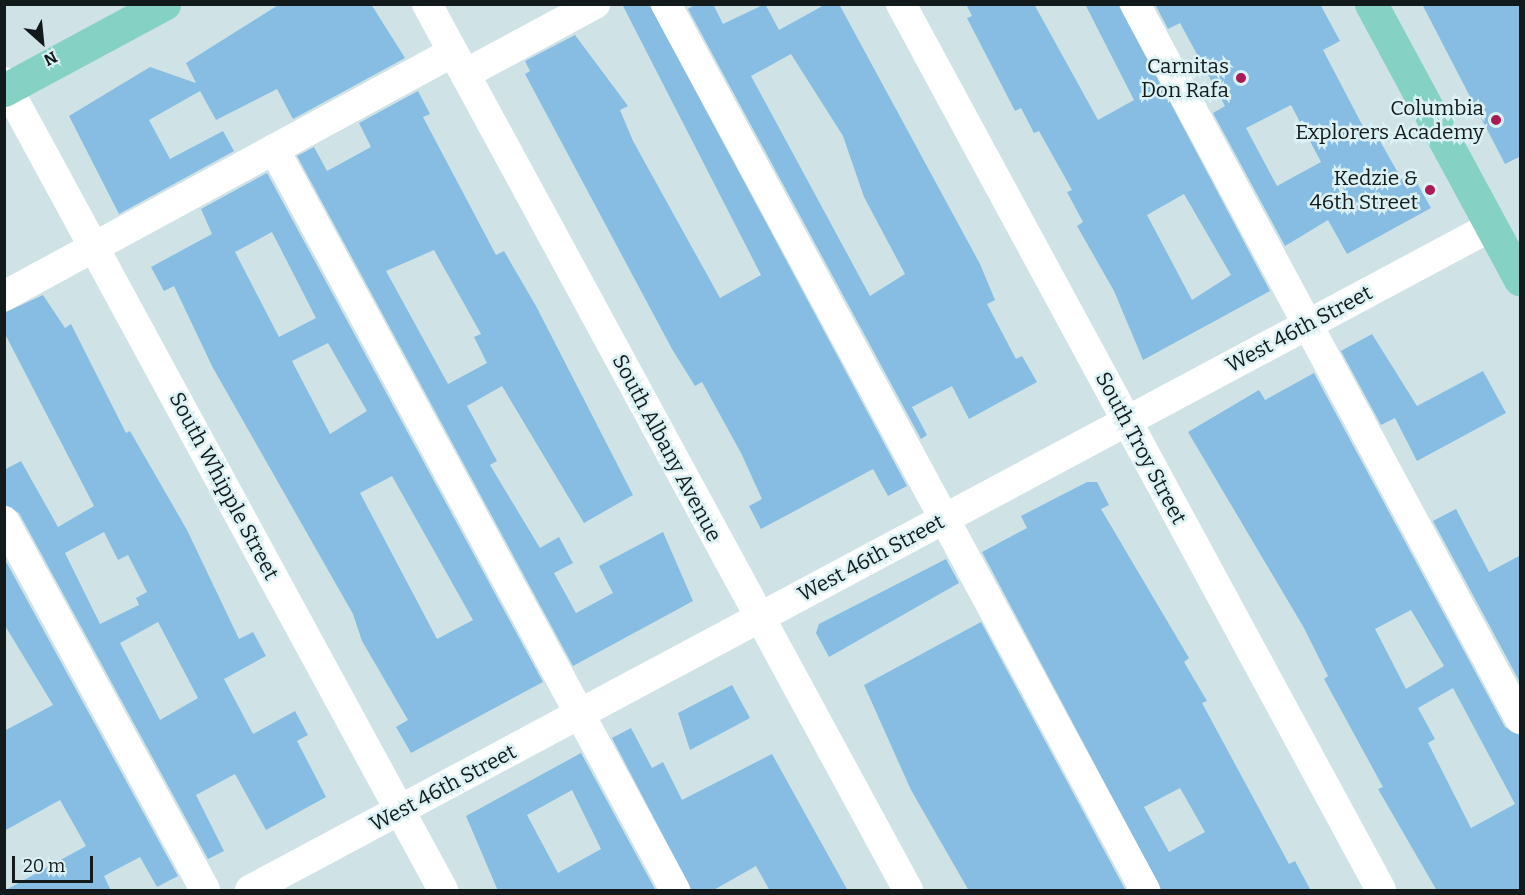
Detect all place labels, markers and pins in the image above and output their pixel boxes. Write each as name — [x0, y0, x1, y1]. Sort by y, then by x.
place label: Carnitas Don Rafa — [1141, 53, 1229, 103]
marker: Carnitas Don Rafa — [1234, 71, 1248, 85]
place label: Columbia Explorers Academy — [1295, 95, 1484, 145]
marker: Columbia Explorers Academy — [1489, 113, 1503, 127]
place label: Kedzie & 46th Street — [1309, 165, 1418, 215]
marker: Kedzie & 46th Street — [1423, 183, 1437, 197]

